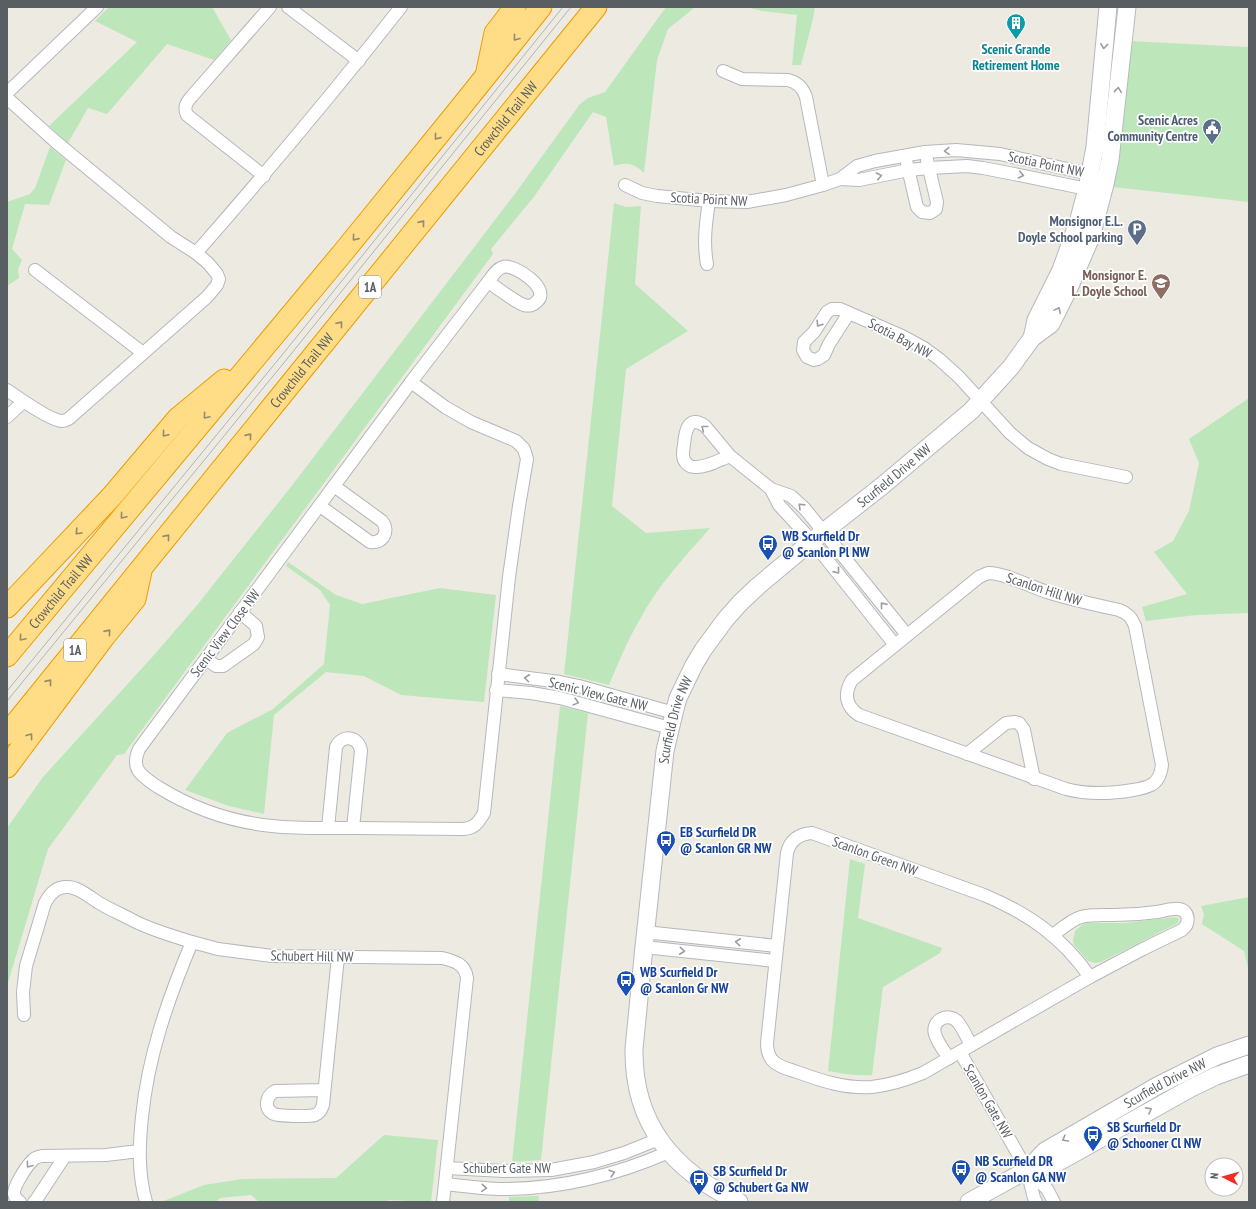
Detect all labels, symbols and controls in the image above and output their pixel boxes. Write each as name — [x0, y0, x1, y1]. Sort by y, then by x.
building icon: Scenic Grande Retirement Home — [1005, 12, 1027, 40]
one-way arrow — [514, 33, 521, 40]
place label: Scenic Grande Retirement Home — [972, 40, 1060, 74]
one-way arrow — [1100, 43, 1109, 49]
street label: Crowchild Trail NW — [470, 77, 542, 160]
one-way arrow — [1113, 87, 1122, 93]
place label: Scenic Acres Community Centre — [1107, 111, 1198, 145]
public building icon: Scenic Acres Community Centre — [1201, 117, 1223, 145]
one-way arrow — [434, 133, 441, 140]
one-way arrow — [944, 147, 950, 155]
street label: Scotia Point NW — [1006, 147, 1086, 181]
one-way arrow — [1018, 170, 1025, 179]
one-way arrow — [875, 172, 882, 181]
street label: Scotia Point NW — [670, 188, 749, 210]
place label: Monsignor E.L. Doyle School parking — [1018, 212, 1123, 246]
parking icon: Monsignor E.L. Doyle School parking — [1126, 218, 1148, 246]
one-way arrow — [417, 221, 424, 228]
one-way arrow — [352, 234, 359, 241]
place label: Monsignor E. L. Doyle School — [1071, 266, 1148, 300]
school or university icon: Monsignor E. L. Doyle School — [1150, 272, 1172, 300]
road number: 1A — [359, 276, 381, 298]
one-way arrow — [1053, 307, 1060, 315]
street label: Scotia Bay NW — [865, 314, 935, 362]
one-way arrow — [816, 320, 823, 327]
one-way arrow — [335, 322, 342, 329]
street label: Crowchild Trail NW — [266, 329, 338, 411]
one-way arrow — [203, 412, 210, 419]
one-way arrow — [702, 425, 709, 432]
one-way arrow — [162, 430, 169, 437]
one-way arrow — [244, 433, 251, 440]
street label: Scurfield Drive NW — [853, 439, 935, 511]
one-way arrow — [798, 503, 806, 511]
one-way arrow — [120, 512, 127, 519]
one-way arrow — [76, 527, 83, 534]
place label: WB Scurfield Dr @ Scanlon Pl NW — [781, 527, 871, 561]
bus stop icon: WB Scurfield Dr @ Scanlon Pl NW — [757, 533, 779, 561]
one-way arrow — [162, 534, 169, 541]
street label: Crowchild Trail NW — [25, 550, 97, 632]
one-way arrow — [832, 567, 839, 574]
street label: Scanlon Hill NW — [1004, 568, 1084, 610]
street label: Scenic View Close NW — [186, 585, 264, 680]
one-way arrow — [880, 602, 887, 609]
one-way arrow — [104, 629, 111, 636]
one-way arrow — [20, 633, 27, 641]
road number: 1A — [64, 639, 86, 661]
street label: Scenic View Gate NW — [547, 673, 650, 715]
street label: Scurfield Drive NW — [655, 673, 697, 765]
one-way arrow — [524, 674, 530, 683]
one-way arrow — [44, 679, 51, 687]
one-way arrow — [573, 697, 580, 706]
one-way arrow — [25, 733, 32, 740]
place label: EB Scurfield DR @ Scanlon GR NW — [680, 823, 772, 857]
bus stop icon: EB Scurfield DR @ Scanlon GR NW — [655, 829, 677, 857]
street label: Scanlon Green NW — [830, 832, 921, 880]
one-way arrow — [735, 938, 741, 947]
street label: Schubert Hill NW — [270, 946, 354, 966]
one-way arrow — [679, 946, 685, 955]
place label: WB Scurfield Dr @ Scanlon Gr NW — [639, 963, 729, 997]
bus stop icon: WB Scurfield Dr @ Scanlon Gr NW — [615, 969, 637, 997]
street label: Scurfield Drive NW — [1121, 1054, 1209, 1112]
street label: Scanlon Gate NW — [959, 1061, 1017, 1142]
one-way arrow — [1145, 1108, 1152, 1115]
place label: SB Scurfield Dr @ Schooner Cl NW — [1107, 1118, 1202, 1152]
bus stop icon: SB Scurfield Dr @ Schooner Cl NW — [1082, 1124, 1104, 1152]
one-way arrow — [1062, 1135, 1069, 1142]
place label: NB Scurfield DR @ Scanlon GA NW — [975, 1152, 1067, 1186]
north arrow — [1204, 1157, 1244, 1197]
bus stop icon: NB Scurfield DR @ Scanlon GA NW — [950, 1158, 972, 1186]
street label: Schubert Gate NW — [463, 1159, 552, 1177]
one-way arrow — [27, 1160, 34, 1167]
place label: SB Scurfield Dr @ Schubert Ga NW — [713, 1162, 809, 1196]
bus stop icon: SB Scurfield Dr @ Schubert Ga NW — [688, 1168, 710, 1196]
one-way arrow — [609, 1169, 616, 1178]
text: N — [1207, 1172, 1221, 1180]
one-way arrow — [481, 1183, 487, 1192]

